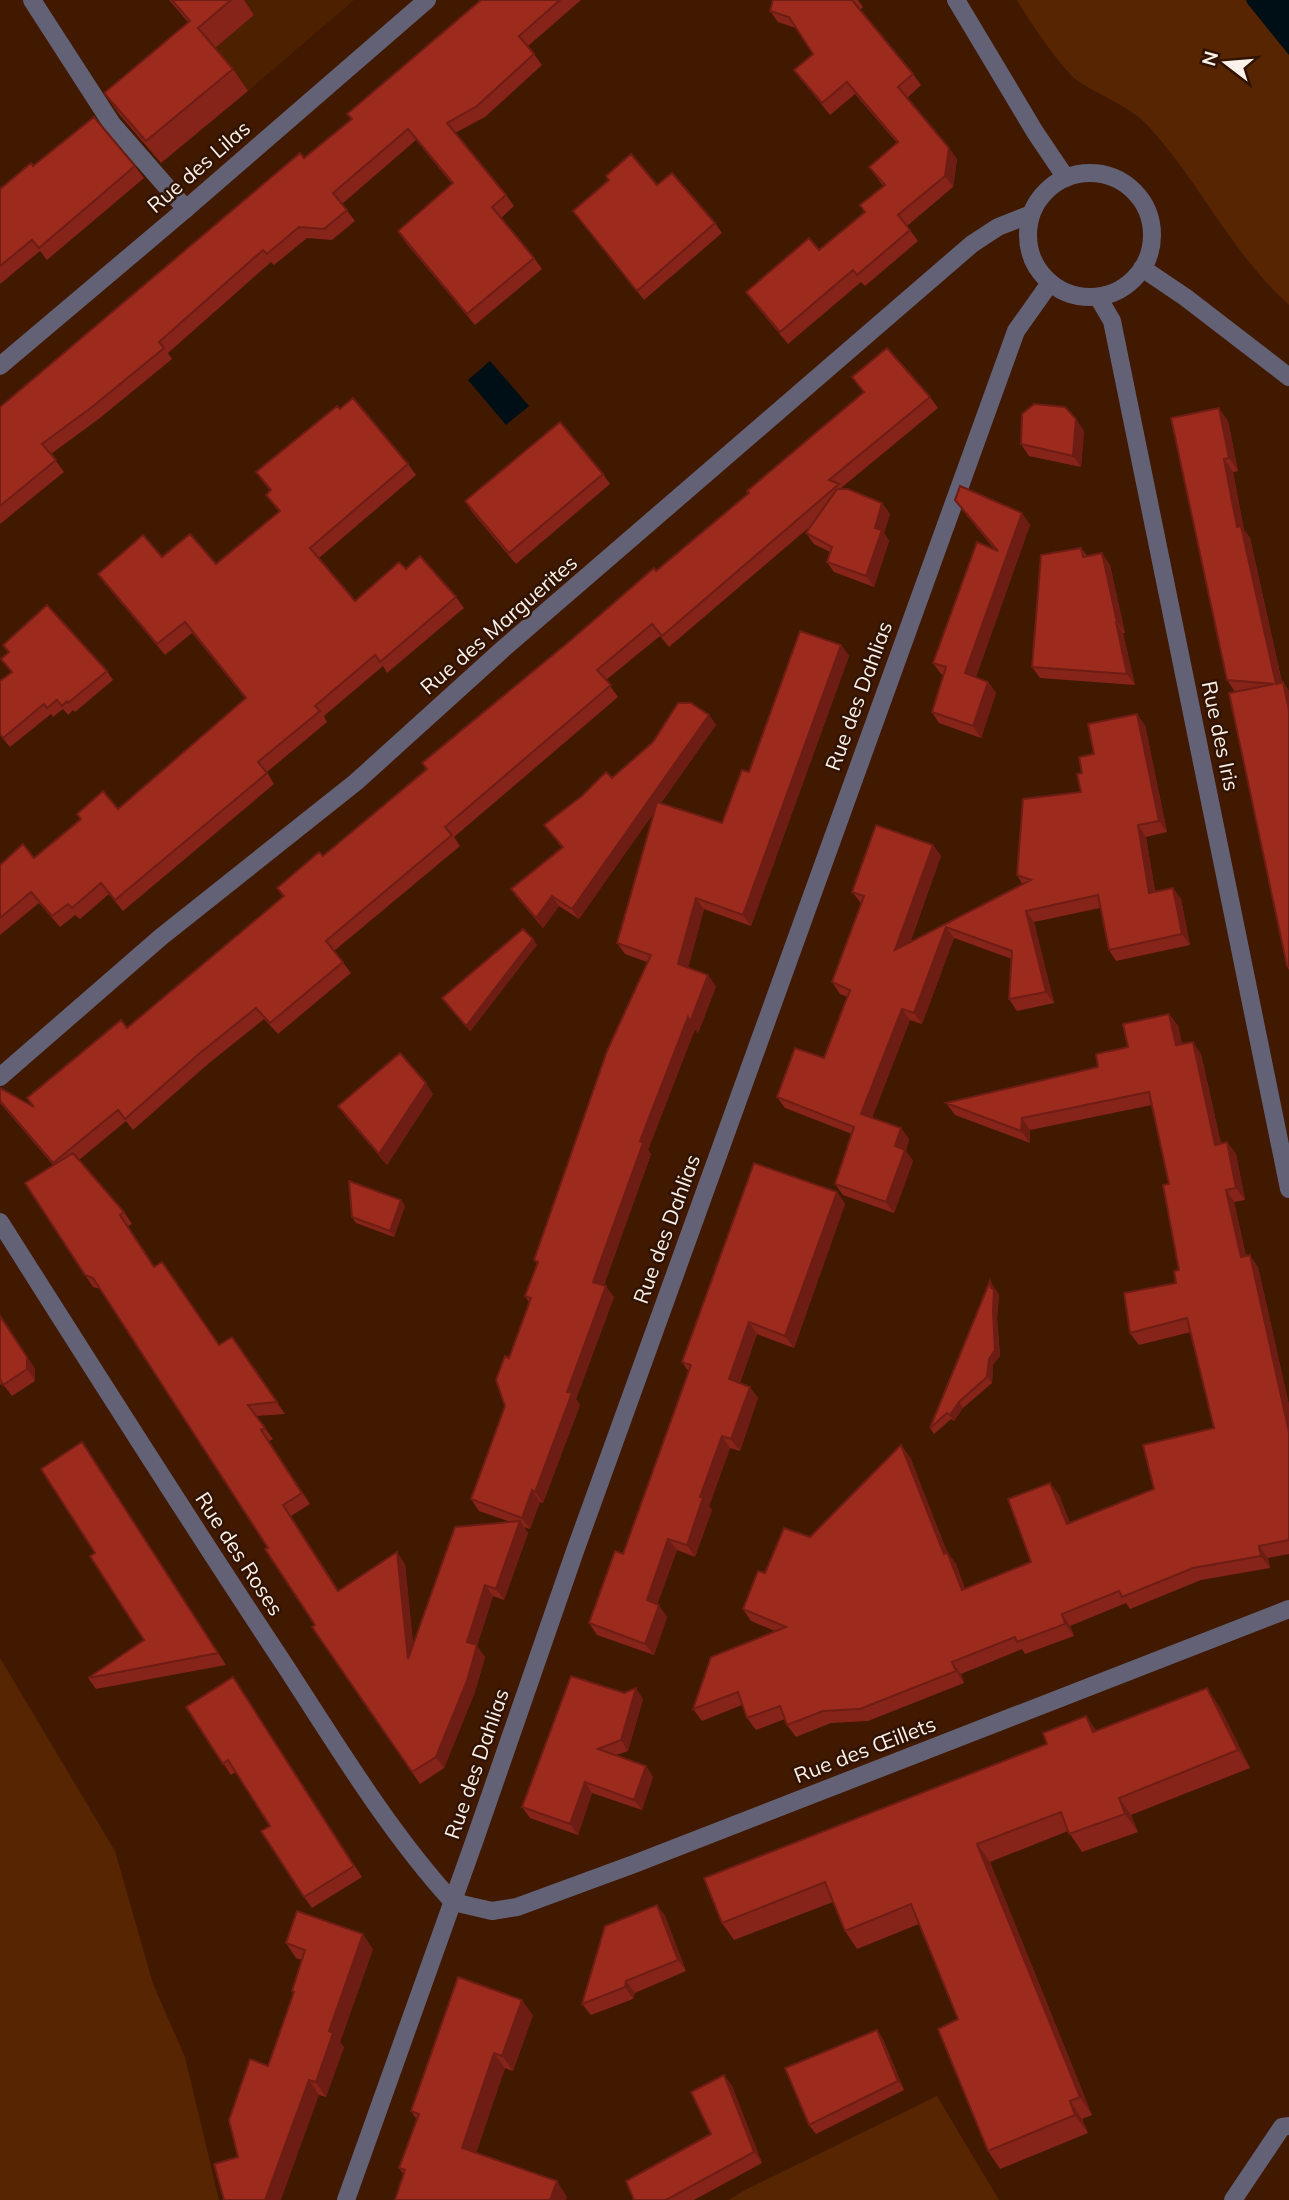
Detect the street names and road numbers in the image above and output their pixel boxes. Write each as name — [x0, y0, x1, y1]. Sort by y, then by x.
street label: Rue des Lilas — [142, 114, 255, 218]
street label: Rue des Marguerites — [415, 549, 582, 699]
street label: Rue des Dahlias — [819, 617, 897, 774]
street label: Rue des Iris — [1197, 678, 1245, 793]
street label: Rue des Dahlias — [627, 1150, 705, 1307]
street label: Rue des Roses — [190, 1487, 289, 1620]
street label: Rue des Dahlias — [438, 1685, 514, 1842]
street label: Rue des Œillets — [790, 1710, 939, 1788]

